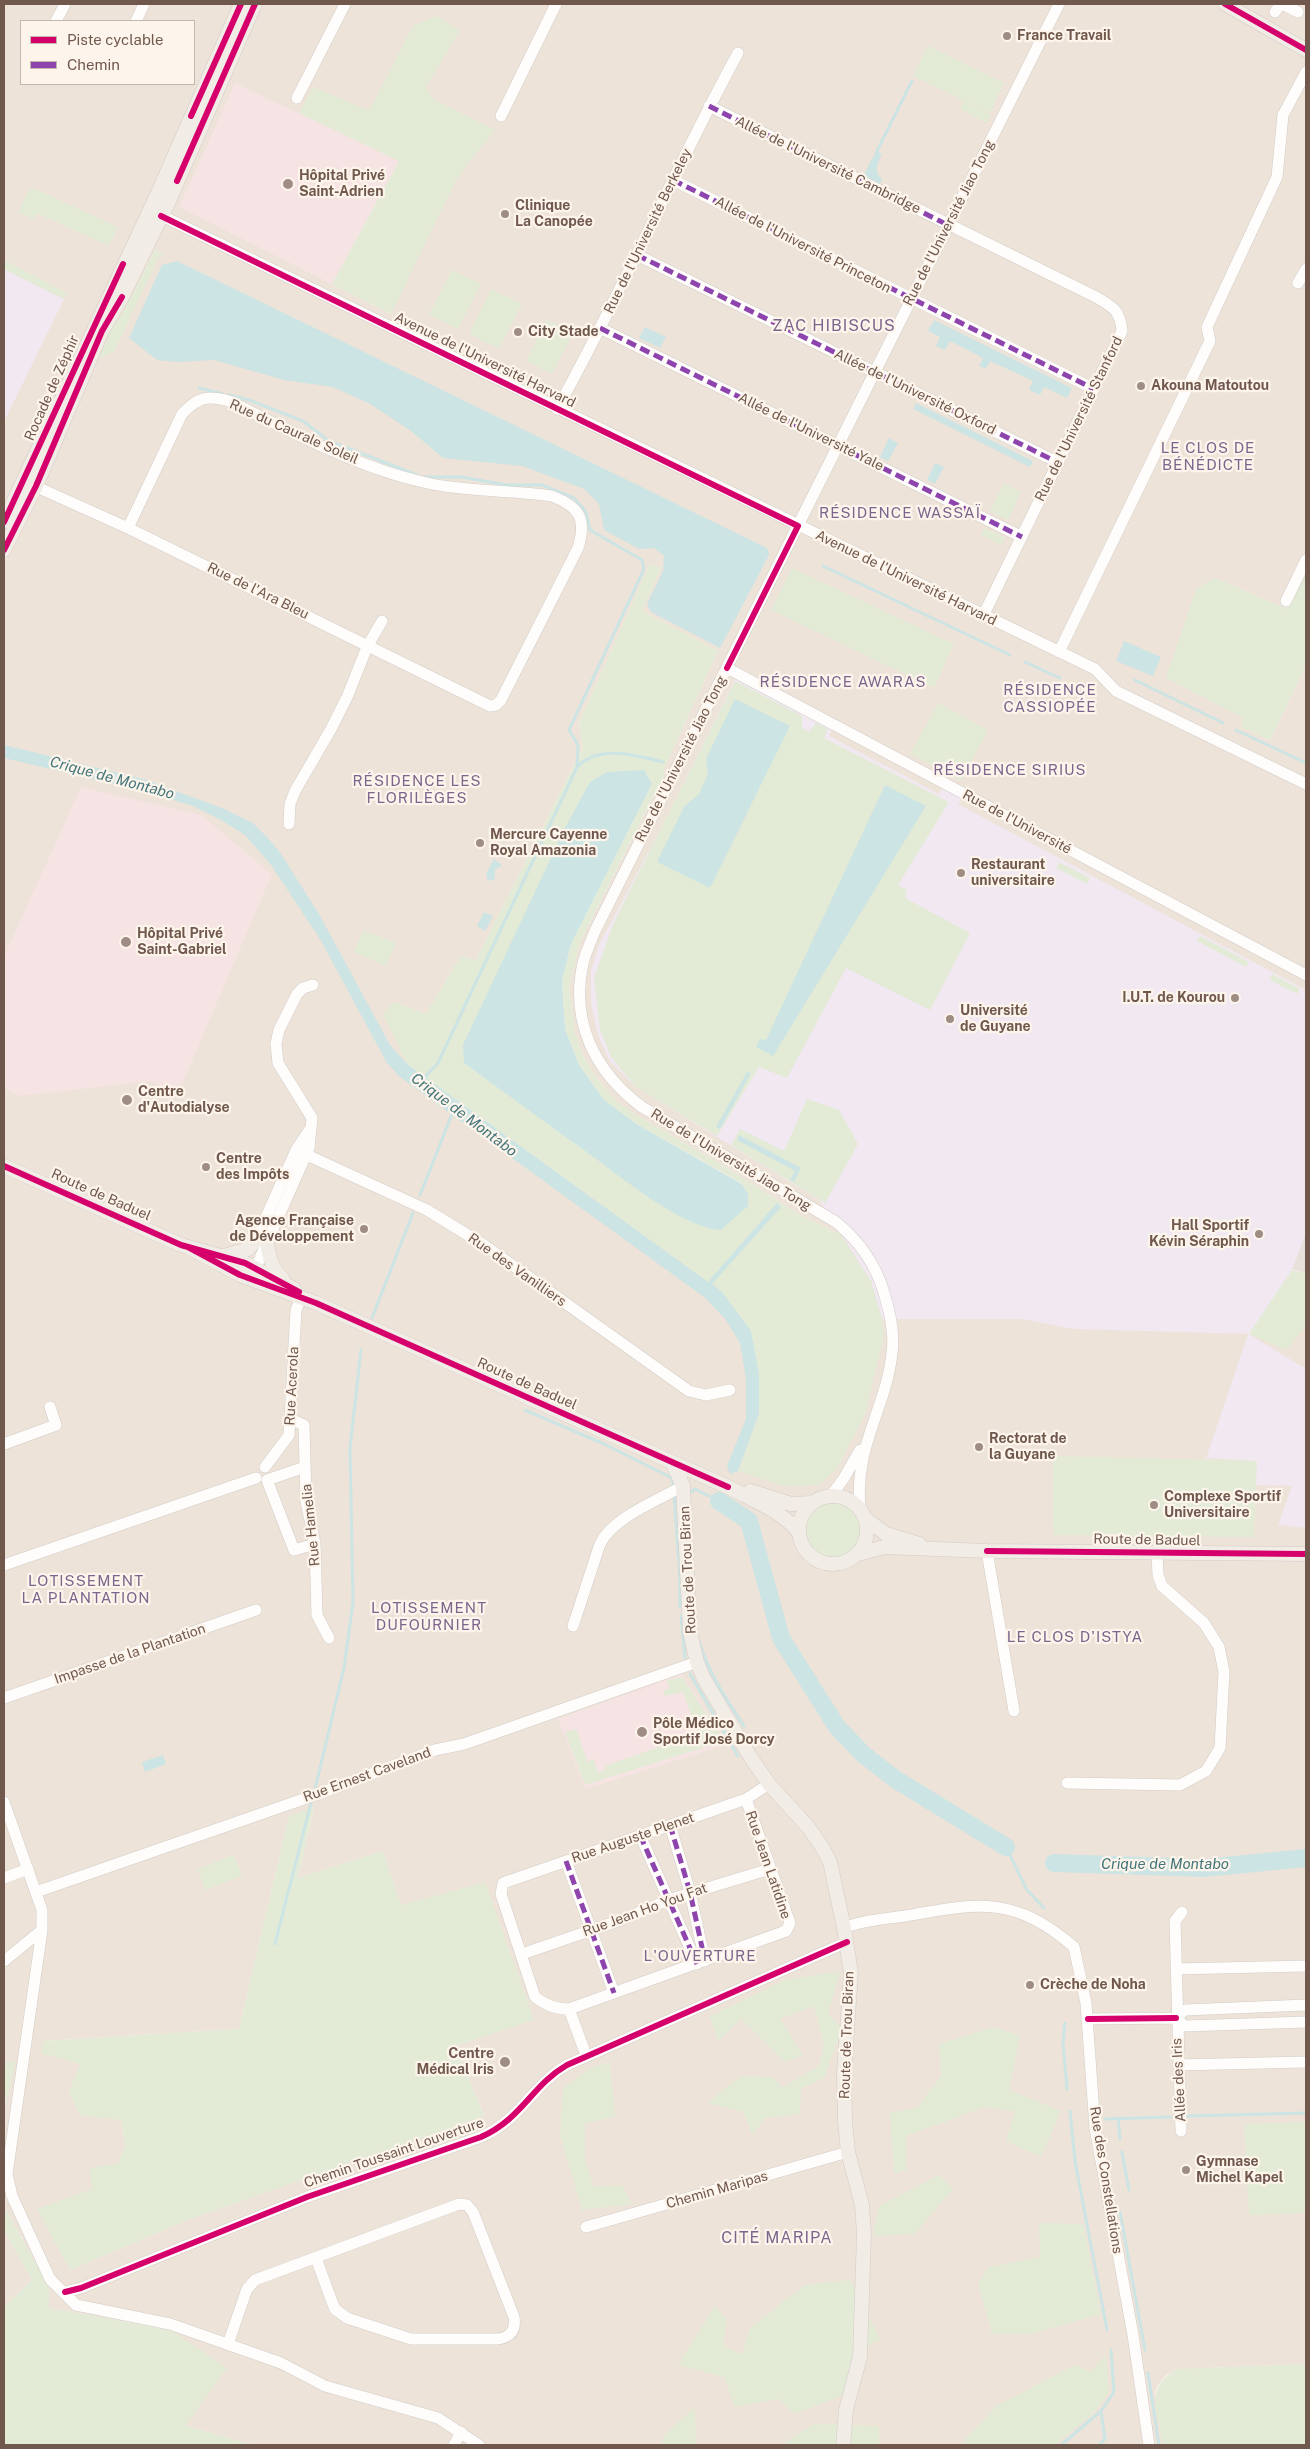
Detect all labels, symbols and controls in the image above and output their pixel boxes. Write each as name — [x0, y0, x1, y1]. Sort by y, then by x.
legend — [20, 20, 195, 85]
place label: France Travail — [1017, 28, 1111, 44]
marker: France Travail — [1001, 30, 1013, 42]
text: Piste cyclable — [67, 31, 164, 48]
text: Chemin — [67, 56, 120, 73]
street label: Allée de l'Université Cambridge — [733, 113, 923, 217]
street label: Rue de l'Université Jiao Tong — [900, 137, 998, 309]
street label: Rue de l'Université Berkeley — [601, 146, 695, 316]
place label: Hôpital Privé Saint-Adrien — [299, 168, 385, 200]
marker: Hôpital Privé Saint-Adrien — [281, 177, 295, 191]
street label: Allée de l'Université Princeton — [712, 193, 894, 297]
place label: Clinique La Canopée — [515, 198, 593, 230]
marker: Clinique La Canopée — [499, 208, 511, 220]
street label: Avenue de l'Université Harvard — [392, 309, 578, 411]
district label: ZAC HIBISCUS — [771, 316, 897, 336]
place label: City Stade — [528, 324, 598, 340]
marker: City Stade — [512, 326, 524, 338]
street label: Rocade de Zéphir — [21, 333, 83, 443]
street label: Rue de l'Université Stanford — [1032, 334, 1126, 504]
street label: Allée de l'Université Oxford — [831, 345, 999, 439]
place label: Akouna Matoutou — [1151, 378, 1269, 394]
marker: Akouna Matoutou — [1135, 380, 1147, 392]
street label: Allée de l'Université Yale — [735, 389, 887, 475]
street label: Rue du Caurale Soleil — [227, 396, 361, 468]
district label: LE CLOS DE BÉNÉDICTE — [1159, 439, 1257, 474]
district label: RÉSIDENCE WASSAÏ — [817, 504, 983, 522]
street label: Avenue de l'Université Harvard — [813, 527, 999, 629]
street label: Rue de l'Ara Bleu — [204, 559, 312, 623]
street label: Rue de l'Université Jiao Tong — [632, 673, 730, 845]
district label: RÉSIDENCE AWARAS — [757, 673, 929, 691]
district label: RÉSIDENCE CASSIOPÉE — [1002, 681, 1098, 716]
water label: Crique de Montabo — [48, 753, 176, 803]
district label: RÉSIDENCE SIRIUS — [931, 761, 1089, 779]
district label: RÉSIDENCE LES FLORILÈGES — [351, 772, 483, 807]
street label: Rue de l'Université — [960, 786, 1074, 858]
place label: Mercure Cayenne Royal Amazonia — [490, 827, 607, 860]
marker: Mercure Cayenne Royal Amazonia — [474, 837, 486, 849]
place label: Restaurant universitaire — [971, 857, 1055, 890]
marker: Restaurant universitaire — [955, 867, 967, 879]
place label: Hôpital Privé Saint-Gabriel — [137, 926, 227, 959]
marker: Hôpital Privé Saint-Gabriel — [119, 935, 133, 949]
place label: I.U.T. de Kourou — [1122, 990, 1225, 1006]
marker: I.U.T. de Kourou — [1229, 992, 1241, 1004]
place label: Université de Guyane — [960, 1003, 1031, 1036]
marker: Université de Guyane — [944, 1013, 956, 1025]
water label: Crique de Montabo — [407, 1069, 521, 1161]
place label: Centre d'Autodialyse — [138, 1084, 230, 1116]
marker: Centre d'Autodialyse — [120, 1093, 134, 1107]
street label: Rue de l'Université Jiao Tong — [648, 1105, 814, 1215]
place label: Centre des Impôts — [216, 1151, 289, 1184]
marker: Centre des Impôts — [200, 1161, 212, 1173]
street label: Route de Baduel — [49, 1166, 153, 1224]
place label: Agence Française de Développement — [229, 1213, 354, 1246]
place label: Hall Sportif Kévin Séraphin — [1149, 1218, 1249, 1250]
marker: Agence Française de Développement — [358, 1223, 370, 1235]
marker: Hall Sportif Kévin Séraphin — [1253, 1228, 1265, 1240]
street label: Rue des Vanilliers — [465, 1230, 569, 1310]
street label: Rue Acerola — [282, 1346, 302, 1426]
street label: Route de Baduel — [475, 1355, 579, 1413]
place label: Rectorat de la Guyane — [989, 1431, 1067, 1464]
marker: Rectorat de la Guyane — [973, 1441, 985, 1453]
street label: Rue Hamelia — [298, 1483, 324, 1567]
place label: Complexe Sportif Universitaire — [1164, 1489, 1281, 1521]
marker: Complexe Sportif Universitaire — [1148, 1499, 1160, 1511]
street label: Route de Trou Biran — [676, 1506, 700, 1634]
street label: Route de Baduel — [1093, 1531, 1201, 1549]
district label: LOTISSEMENT LA PLANTATION — [20, 1572, 152, 1607]
district label: LOTISSEMENT DUFOURNIER — [370, 1599, 488, 1634]
street label: Impasse de la Plantation — [52, 1620, 208, 1688]
district label: LE CLOS D'ISTYA — [1005, 1628, 1145, 1646]
place label: Pôle Médico Sportif José Dorcy — [653, 1716, 775, 1748]
marker: Pôle Médico Sportif José Dorcy — [635, 1725, 649, 1739]
street label: Rue Ernest Caveland — [301, 1744, 433, 1806]
street label: Rue Auguste Plenet — [569, 1809, 697, 1867]
street label: Rue Jean Latidine — [742, 1809, 794, 1921]
water label: Crique de Montabo — [1101, 1855, 1229, 1873]
street label: Rue Jean Ho You Fat — [580, 1880, 710, 1940]
district label: L'OUVERTURE — [642, 1947, 758, 1965]
street label: Route de Trou Biran — [836, 1971, 858, 2099]
place label: Crèche de Noha — [1040, 1977, 1146, 1993]
marker: Crèche de Noha — [1024, 1979, 1036, 1991]
street label: Allée des Iris — [1168, 2038, 1190, 2122]
place label: Centre Médical Iris — [416, 2046, 494, 2078]
marker: Centre Médical Iris — [498, 2055, 512, 2069]
street label: Rue des Constellations — [1086, 2105, 1126, 2255]
street label: Chemin Toussaint Louverture — [302, 2114, 486, 2192]
place label: Gymnase Michel Kapel — [1196, 2154, 1283, 2186]
marker: Gymnase Michel Kapel — [1180, 2164, 1192, 2176]
street label: Chemin Maripas — [664, 2167, 770, 2213]
district label: CITÉ MARIPA — [720, 2228, 834, 2248]

